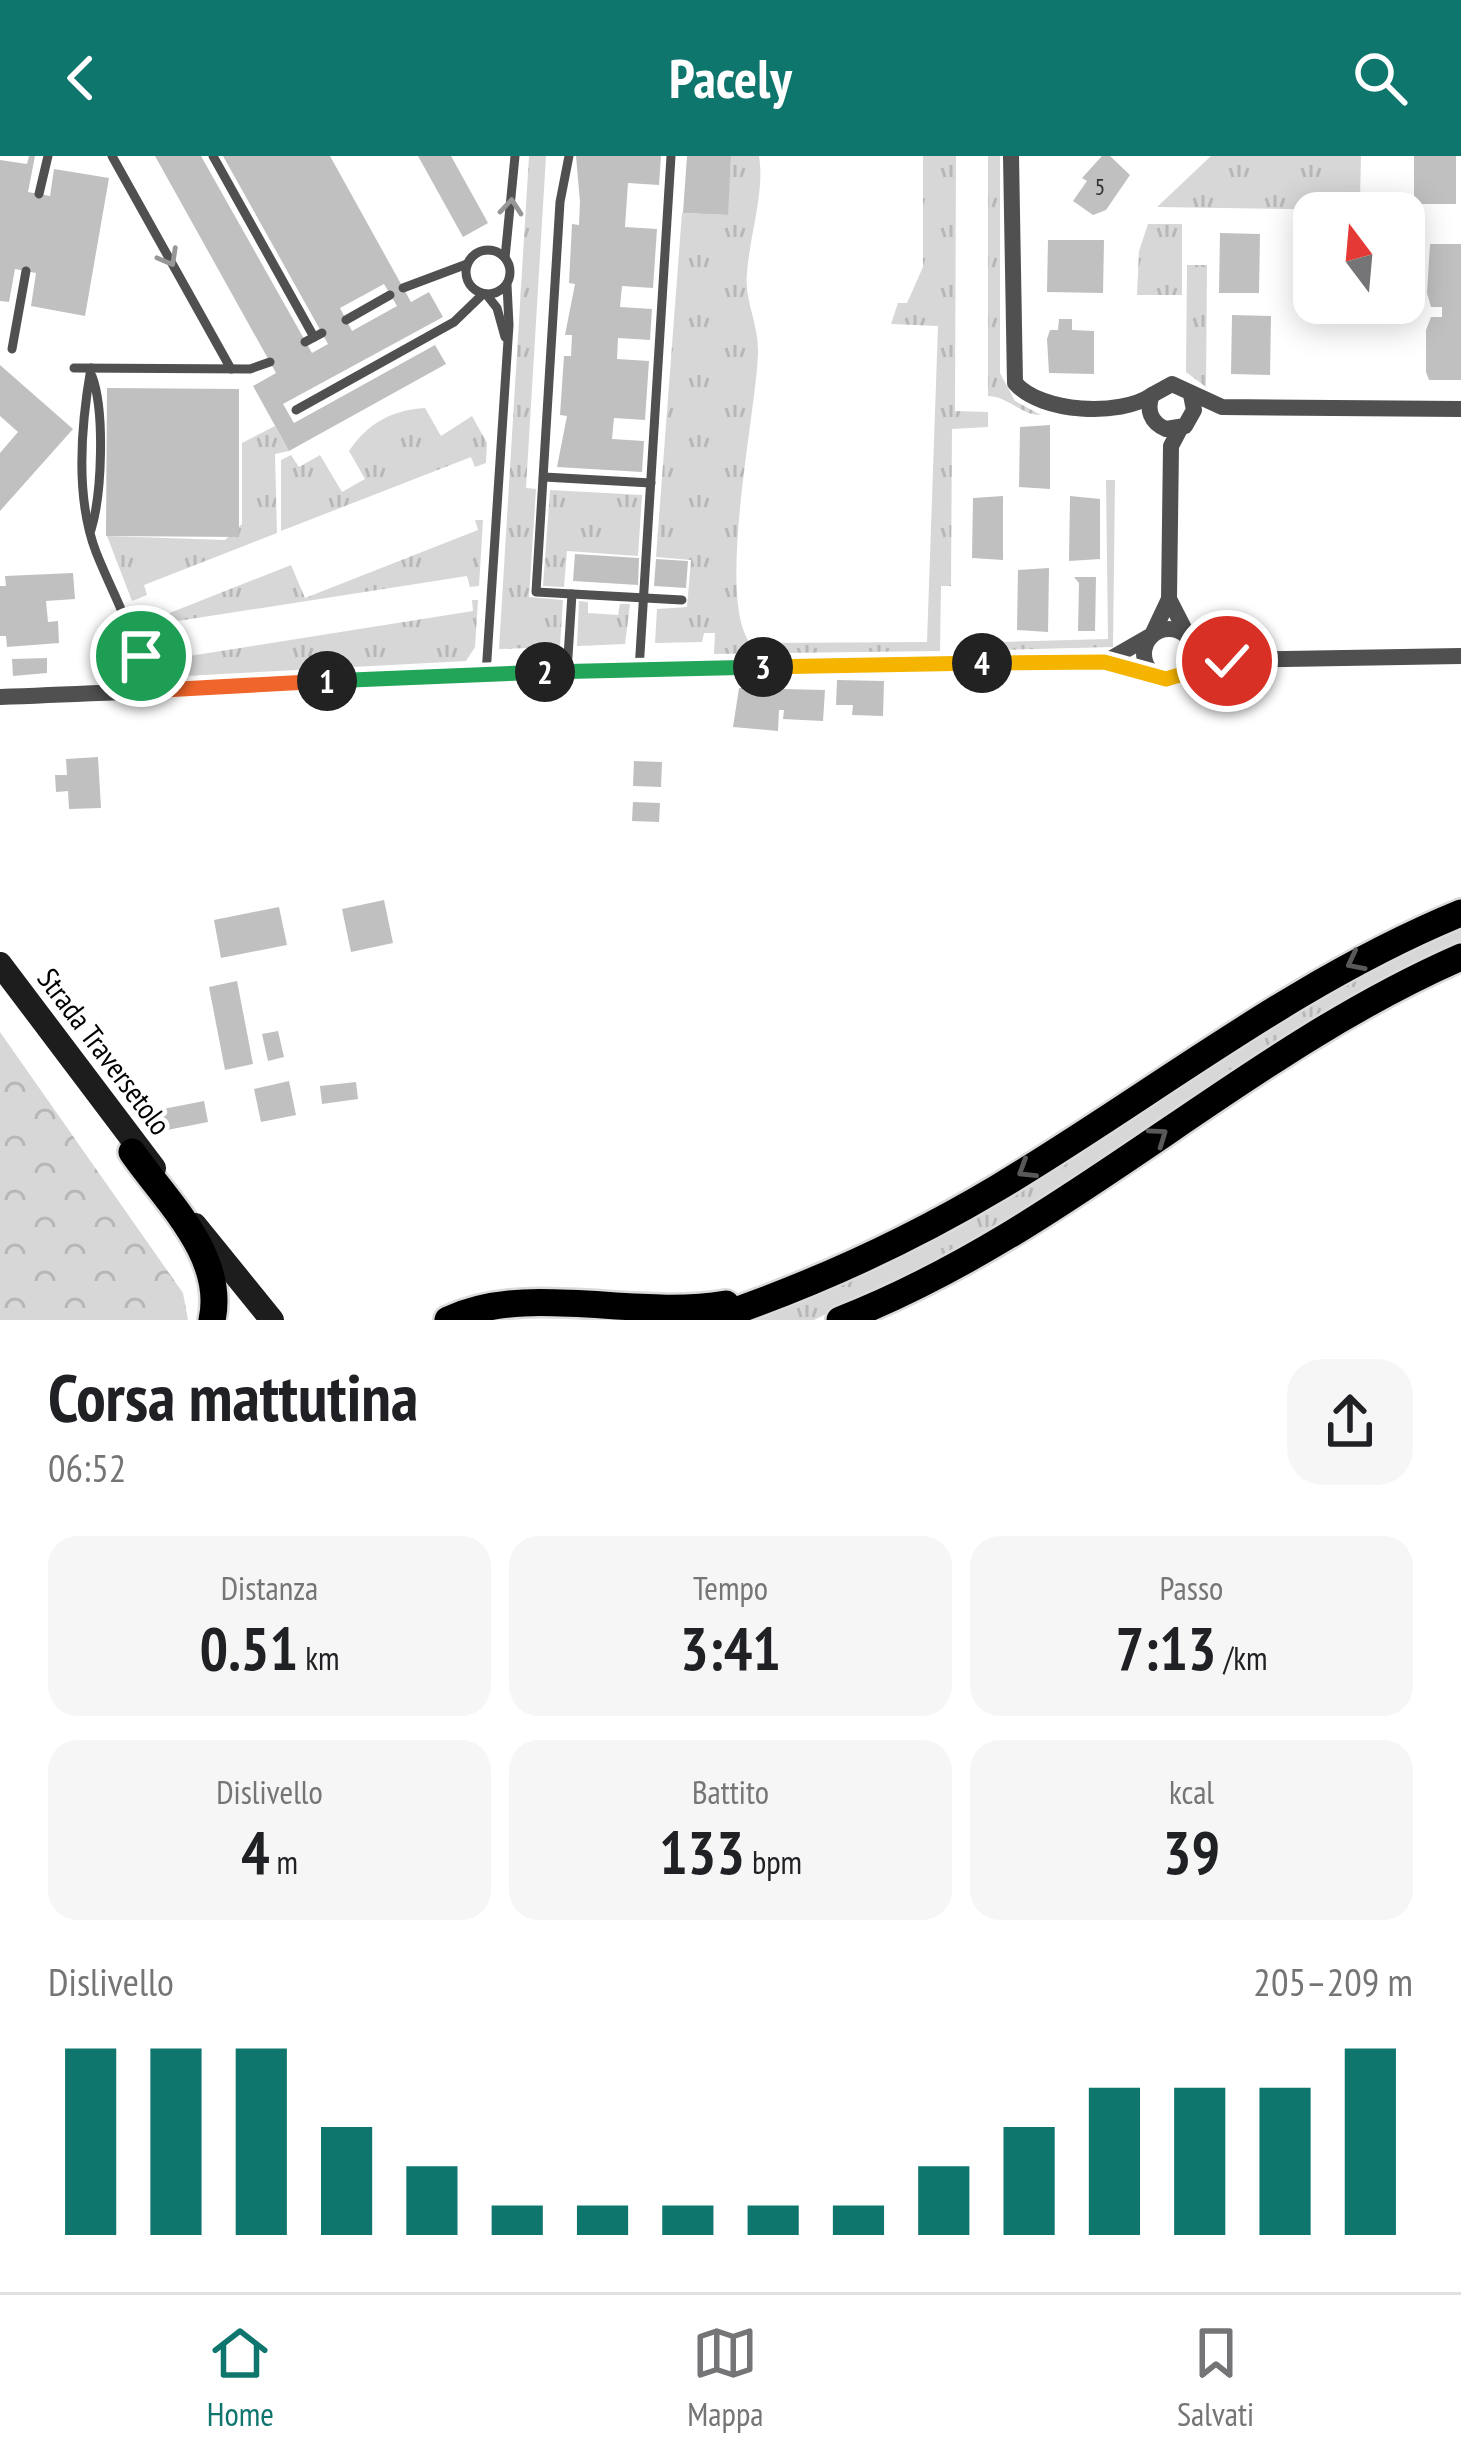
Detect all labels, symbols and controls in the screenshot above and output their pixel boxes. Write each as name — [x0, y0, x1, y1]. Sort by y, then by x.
text: Pacely — [669, 43, 792, 113]
icon: back — [48, 45, 114, 111]
icon: search — [1347, 45, 1413, 111]
house number: 5 — [1095, 171, 1105, 202]
north arrow — [1293, 192, 1425, 324]
map controls — [1293, 192, 1425, 324]
one-way arrow — [498, 197, 523, 216]
one-way arrow — [155, 246, 178, 267]
pin — [90, 605, 192, 707]
pin — [1176, 610, 1278, 712]
icon: arrive — [108, 623, 174, 689]
icon: check — [1194, 628, 1260, 694]
pin: 4 — [952, 633, 1012, 693]
pin: 3 — [733, 637, 793, 697]
text: 4 — [974, 641, 990, 684]
pin: 2 — [515, 642, 575, 702]
text: 3 — [755, 645, 771, 688]
text: 2 — [537, 650, 553, 693]
pin: 1 — [297, 651, 357, 711]
text: 1 — [319, 659, 335, 702]
one-way arrow — [1346, 948, 1368, 971]
street label: Strada Traversetolo — [30, 960, 180, 1142]
one-way arrow — [1146, 1128, 1168, 1150]
one-way arrow — [1017, 1156, 1039, 1178]
text: Corsa mattutina — [48, 1354, 418, 1439]
button: share — [1287, 1359, 1413, 1485]
text: 06:52 — [48, 1442, 126, 1493]
text: Distanza — [221, 1566, 318, 1609]
text: Tempo — [693, 1566, 768, 1609]
text: Passo — [1160, 1566, 1223, 1609]
text: 0.51 — [199, 1609, 298, 1687]
text: 3:41 — [680, 1609, 781, 1687]
text: 7:13 — [1115, 1609, 1217, 1687]
text: km — [298, 1636, 340, 1679]
text: /km — [1217, 1636, 1268, 1679]
text: Dislivello — [216, 1770, 323, 1813]
text: Battito — [692, 1770, 769, 1813]
text: kcal — [1169, 1770, 1214, 1813]
text: 4 — [241, 1813, 270, 1891]
text: 133 — [659, 1813, 745, 1891]
text: 39 — [1163, 1813, 1220, 1891]
text: m — [270, 1840, 298, 1883]
text: bpm — [745, 1840, 802, 1883]
text: Dislivello — [48, 1956, 174, 2007]
text: 205–209 m — [1253, 1956, 1413, 2007]
tab: Home — [207, 2320, 274, 2435]
tab: Mappa — [687, 2320, 763, 2435]
tab: Salvati — [1177, 2320, 1254, 2435]

